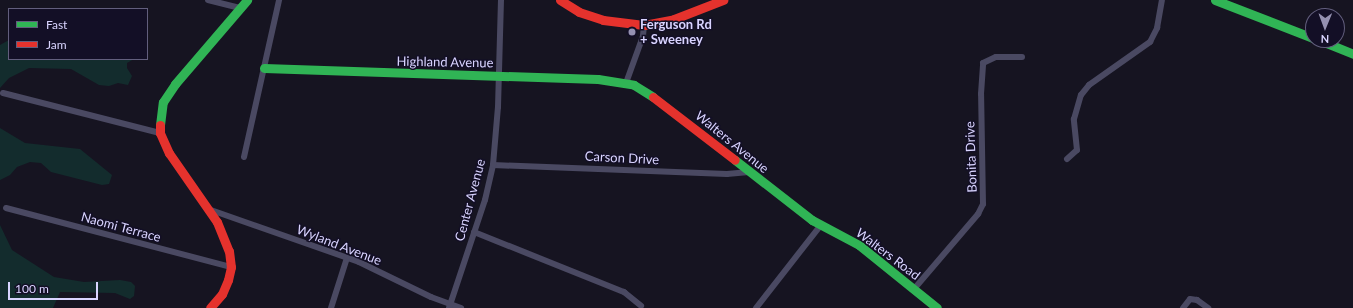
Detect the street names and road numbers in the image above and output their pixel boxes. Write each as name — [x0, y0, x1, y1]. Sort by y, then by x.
street label: Highland Avenue — [396, 53, 494, 71]
street label: Walters Avenue — [692, 107, 772, 177]
street label: Bonita Drive — [962, 121, 980, 193]
street label: Carson Drive — [584, 148, 660, 168]
street label: Center Avenue — [451, 157, 489, 243]
street label: Naomi Terrace — [79, 209, 163, 245]
street label: Wyland Avenue — [294, 222, 384, 268]
street label: Walters Road — [853, 225, 923, 283]

